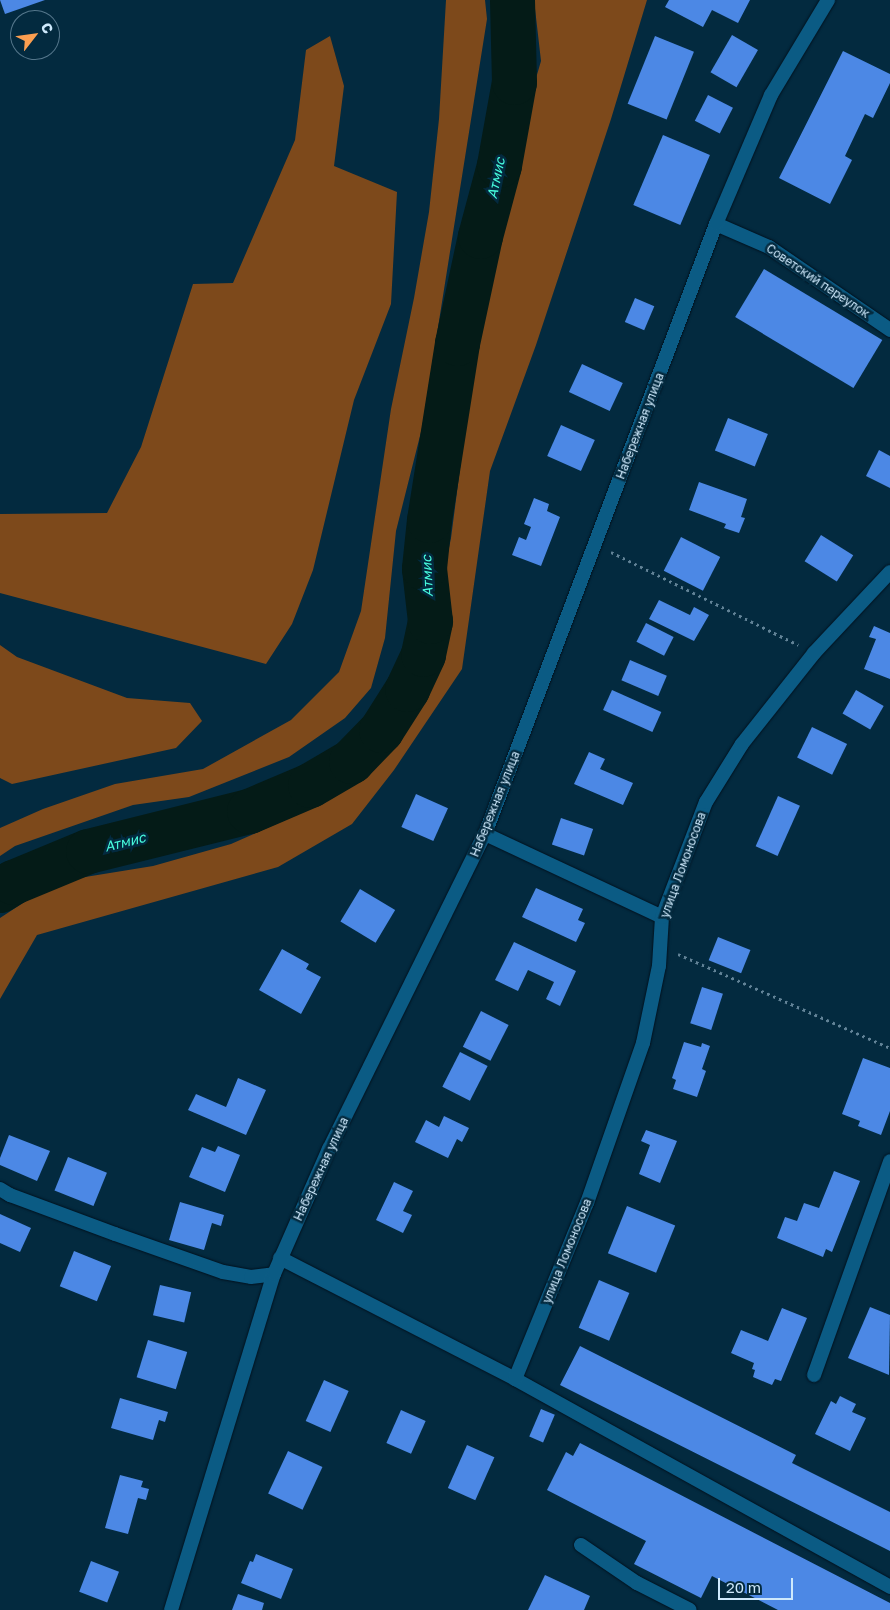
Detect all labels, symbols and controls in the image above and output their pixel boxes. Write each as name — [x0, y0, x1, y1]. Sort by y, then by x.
north arrow — [10, 10, 60, 60]
text: С — [38, 19, 57, 36]
water label: Атмис — [483, 156, 509, 200]
street label: Советский переулок — [764, 241, 872, 321]
street label: Набережная улица — [613, 371, 667, 481]
water label: Атмис — [418, 555, 436, 597]
street label: Набережная улица — [467, 749, 523, 859]
street label: улица Ломоносова — [657, 810, 709, 920]
water label: Атмис — [103, 829, 147, 855]
street label: Набережная улица — [291, 1115, 351, 1223]
street label: улица Ломоносова — [539, 1197, 595, 1305]
scale bar — [720, 1568, 795, 1600]
text: 20 m — [726, 1578, 761, 1596]

